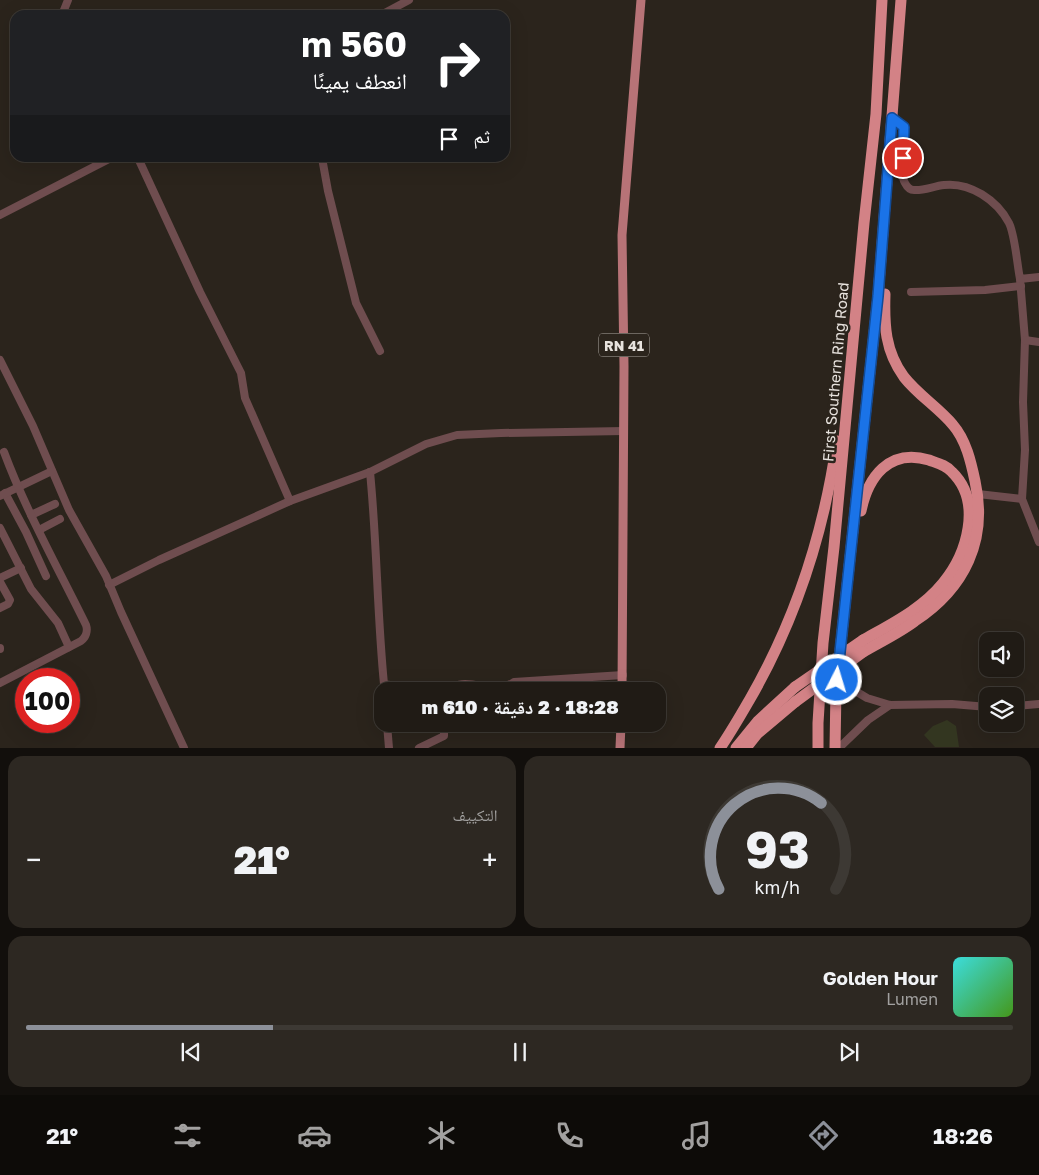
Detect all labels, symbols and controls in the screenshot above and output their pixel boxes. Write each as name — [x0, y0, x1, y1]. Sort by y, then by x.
text: 560 m — [301, 23, 407, 65]
icon: right — [425, 30, 490, 95]
text: انعطف يمينًا — [313, 67, 407, 94]
text: ثم — [473, 124, 490, 147]
icon: arrive — [435, 125, 463, 153]
pin — [882, 137, 924, 179]
icon: arrive — [889, 144, 917, 172]
street label: First Southern Ring Road — [818, 282, 852, 462]
road number: RN 41 — [599, 334, 649, 356]
map controls — [979, 632, 1024, 732]
button: sound — [979, 632, 1024, 677]
position arrow — [810, 653, 862, 705]
speed limit sign: 100 — [15, 668, 80, 733]
button: layers — [979, 687, 1024, 732]
text: 18:28 · 2 دقيقة · 610 m — [421, 695, 619, 718]
text: التكييف — [453, 805, 498, 825]
text: 93 — [745, 817, 810, 879]
text: 21° — [234, 837, 290, 882]
text: − — [26, 843, 41, 876]
text: + — [482, 843, 497, 876]
text: km/h — [755, 876, 800, 898]
text: Golden Hour — [823, 966, 938, 989]
text: Lumen — [886, 989, 938, 1009]
icon: previous — [177, 1038, 205, 1066]
icon: pause — [506, 1038, 534, 1066]
icon: next — [835, 1038, 863, 1066]
icon: filters — [170, 1118, 205, 1153]
icon: car — [297, 1118, 332, 1153]
icon: climate — [424, 1118, 459, 1153]
icon: phone — [552, 1118, 587, 1153]
icon: music — [679, 1118, 714, 1153]
icon: directions — [806, 1118, 841, 1153]
text: 21° — [46, 1122, 78, 1149]
text: 18:26 — [933, 1122, 993, 1149]

